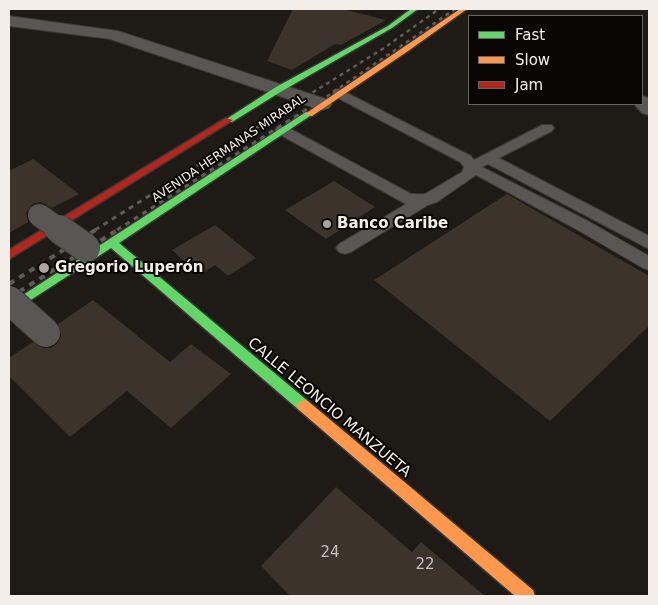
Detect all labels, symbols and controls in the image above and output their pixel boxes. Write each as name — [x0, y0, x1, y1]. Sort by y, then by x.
legend — [468, 15, 643, 105]
text: Fast — [515, 26, 545, 44]
text: Slow — [515, 51, 550, 69]
text: Jam — [515, 76, 543, 94]
street label: AVENIDA HERMANAS MIRABAL — [150, 92, 308, 206]
place label: Banco Caribe — [337, 215, 448, 233]
marker: Banco Caribe — [321, 218, 333, 230]
place label: Gregorio Luperón — [55, 259, 204, 277]
marker: Gregorio Luperón — [37, 261, 51, 275]
street label: CALLE LEONCIO MANZUETA — [244, 334, 414, 482]
house number: 24 — [320, 544, 340, 562]
house number: 22 — [415, 556, 435, 574]

